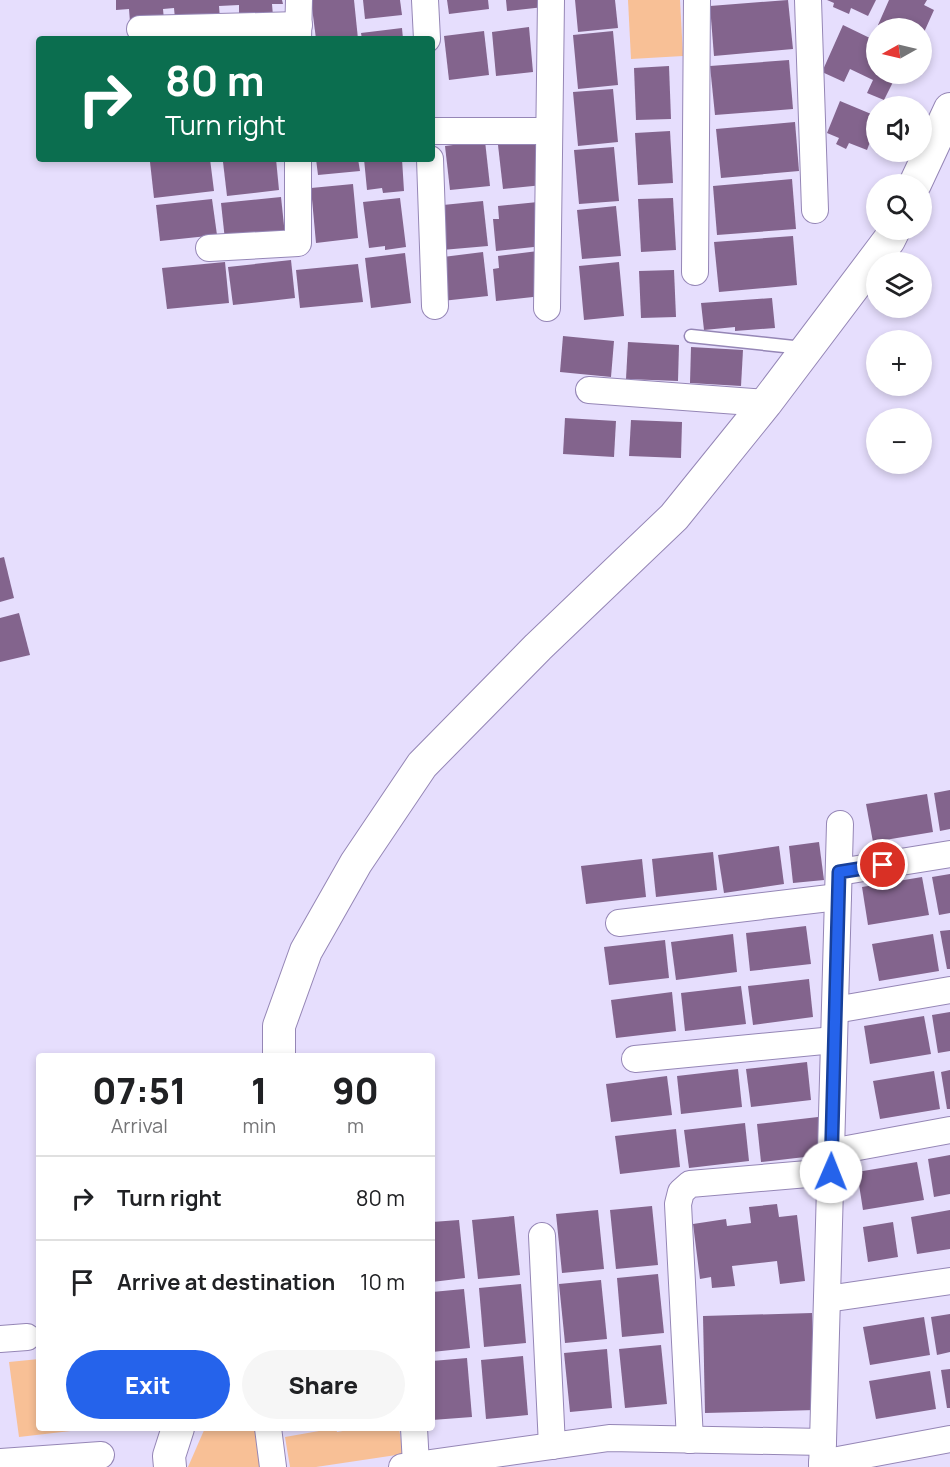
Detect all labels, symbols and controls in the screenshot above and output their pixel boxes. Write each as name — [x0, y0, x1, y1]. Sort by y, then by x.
north arrow — [866, 18, 932, 84]
map controls — [866, 18, 932, 474]
text: 80 m — [165, 51, 265, 109]
icon: right — [66, 60, 144, 138]
button: sound — [866, 96, 932, 162]
text: Turn right — [165, 106, 286, 143]
button: search — [866, 174, 932, 240]
button: layers — [866, 252, 932, 318]
button: + — [866, 330, 932, 396]
button: − — [866, 408, 932, 474]
pin — [857, 839, 908, 890]
icon: arrive — [866, 848, 899, 881]
text: 07:51 — [92, 1066, 186, 1115]
text: 1 — [251, 1066, 267, 1115]
text: 90 — [332, 1066, 379, 1115]
text: Arrival — [111, 1112, 168, 1139]
text: min — [243, 1112, 276, 1139]
text: m — [347, 1112, 364, 1139]
position arrow — [799, 1140, 863, 1204]
icon: right — [66, 1182, 99, 1215]
text: Turn right — [117, 1183, 222, 1213]
text: 80 m — [356, 1183, 405, 1213]
icon: arrive — [66, 1266, 99, 1299]
text: Arrive at destination — [117, 1267, 335, 1297]
text: 10 m — [360, 1267, 405, 1297]
button: Exit — [66, 1350, 230, 1419]
button: Share — [242, 1350, 405, 1419]

